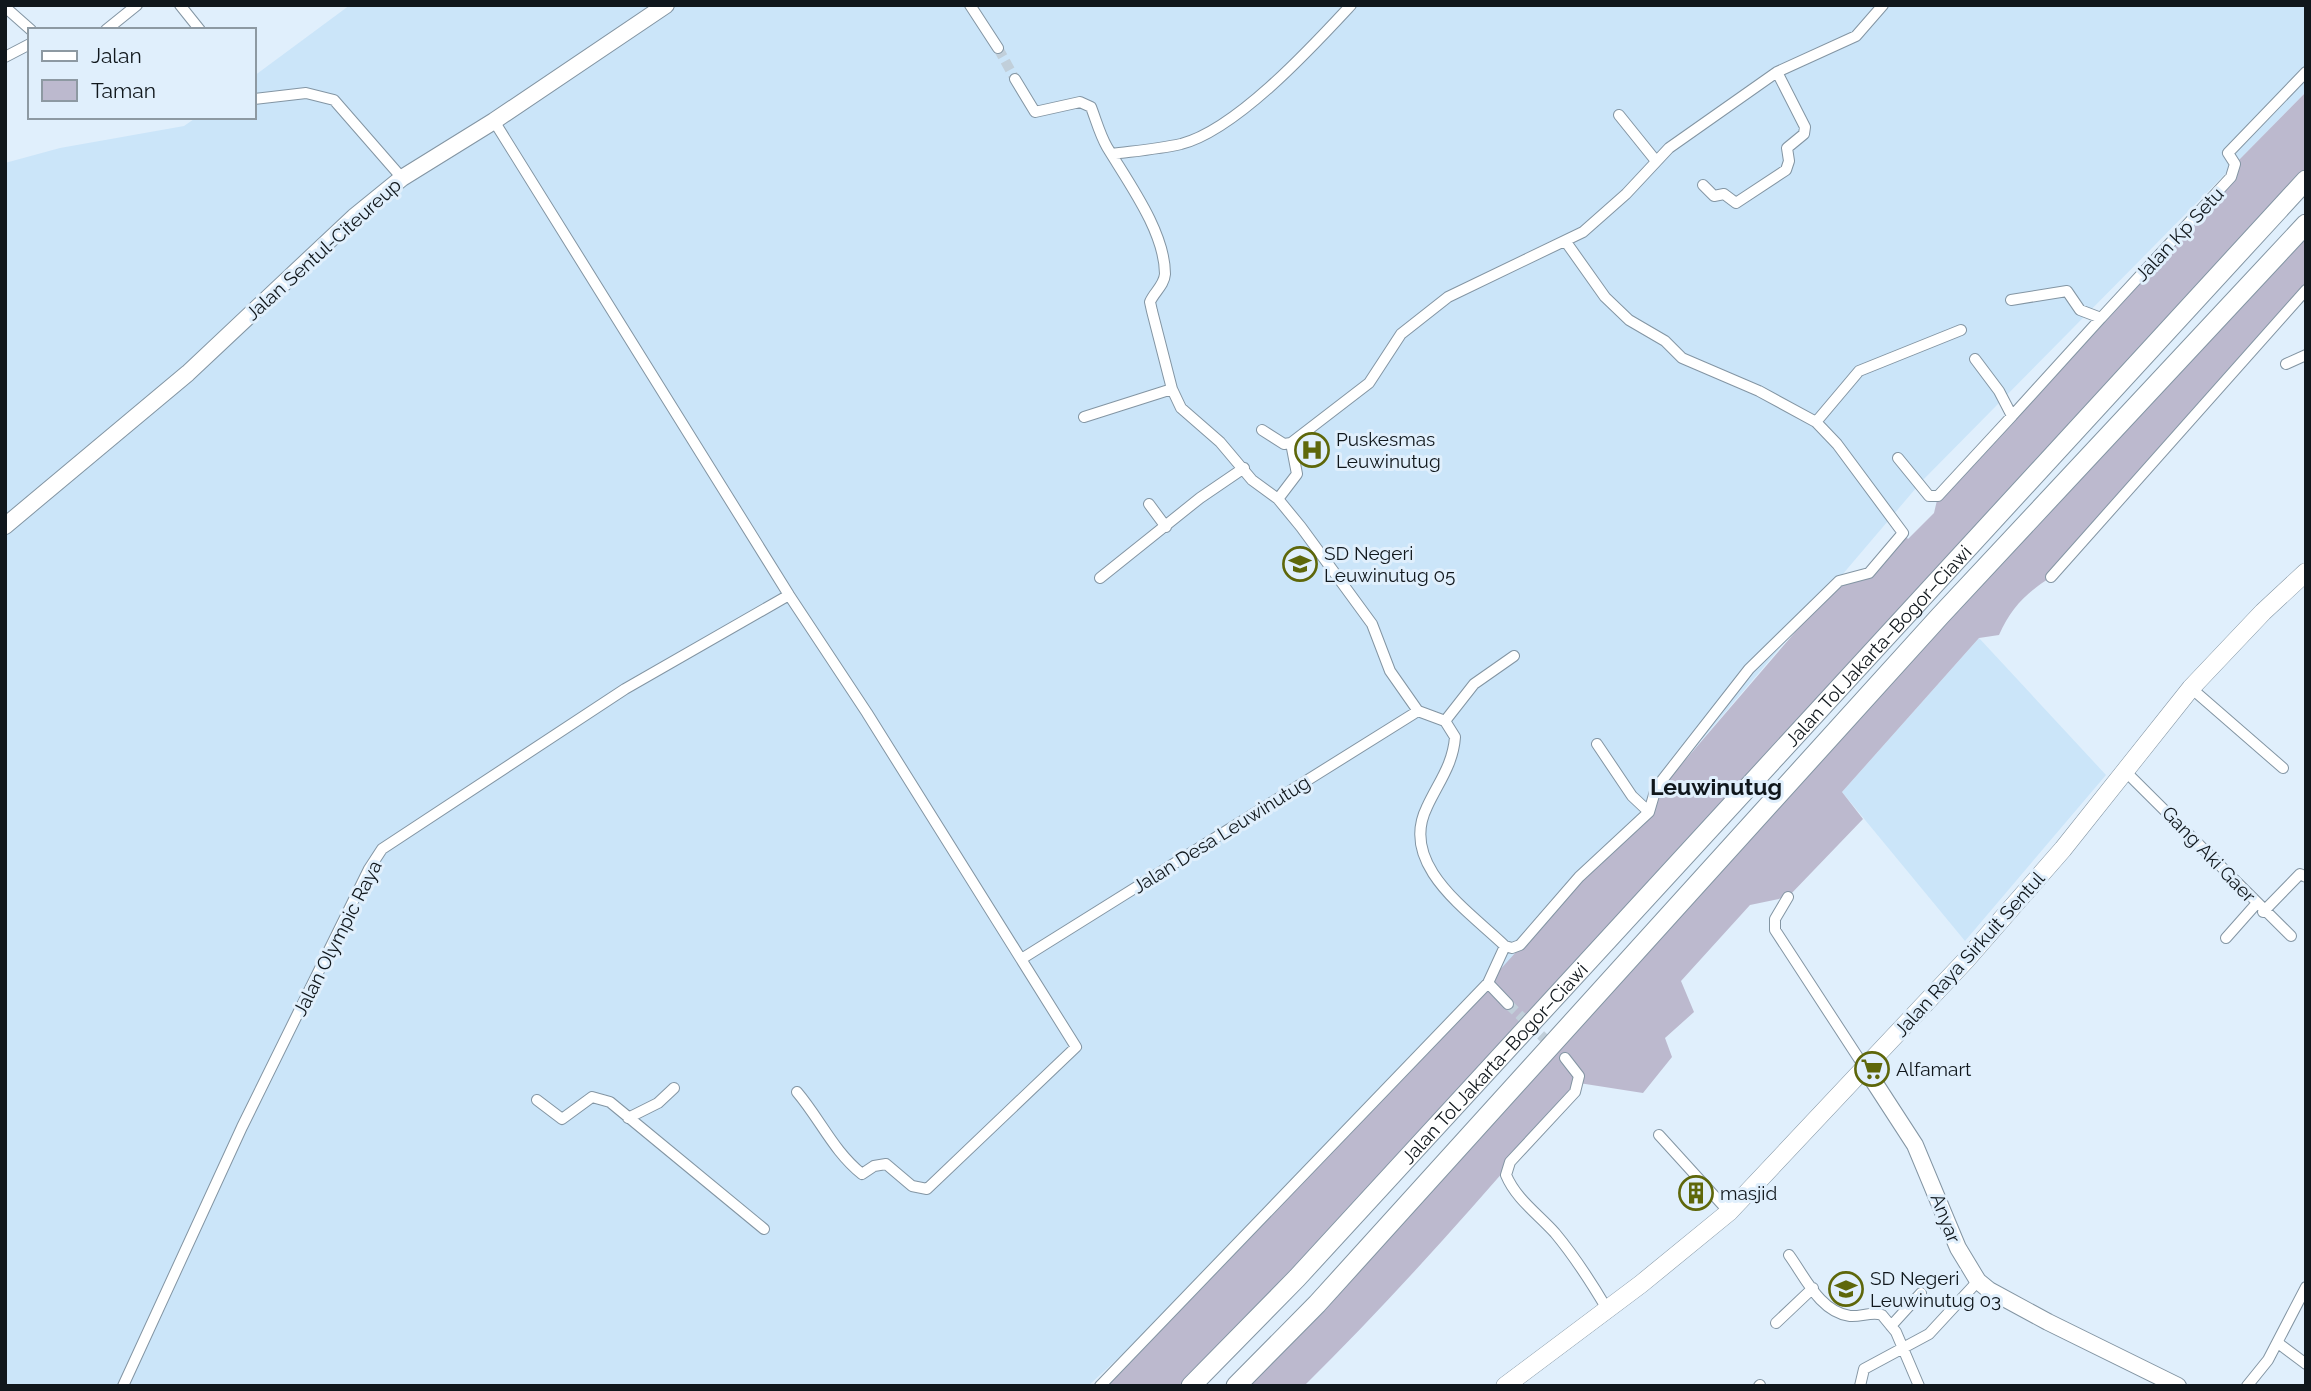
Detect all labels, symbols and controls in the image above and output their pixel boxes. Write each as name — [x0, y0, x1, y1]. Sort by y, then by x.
legend — [28, 28, 256, 119]
text: Jalan — [91, 43, 142, 68]
text: Taman — [91, 78, 156, 103]
street label: Jalan Sentul-Citeureup — [241, 173, 405, 325]
street label: Jalan Kp Setu — [2130, 183, 2228, 285]
place label: Puskesmas Leuwinutug — [1336, 428, 1441, 472]
hospital icon: Puskesmas Leuwinutug — [1293, 431, 1331, 469]
street label: Jalan Tol Jakarta–Bogor–Ciawi — [1780, 541, 1976, 751]
place label: SD Negeri Leuwinutug 05 — [1324, 542, 1455, 586]
school or university icon: SD Negeri Leuwinutug 05 — [1281, 545, 1319, 583]
street label: Jalan Desa Leuwinutug — [1128, 770, 1314, 898]
district label: Leuwinutug — [1650, 773, 1782, 800]
street label: Gang Aki Gaer — [2158, 802, 2260, 907]
street label: Jalan Olympic Raya — [288, 857, 386, 1019]
street label: Jalan Raya Sirkuit Sentul — [1889, 867, 2049, 1041]
street label: Jalan Tol Jakarta–Bogor–Ciawi — [1397, 958, 1592, 1168]
supermarket icon: Alfamart — [1853, 1050, 1891, 1088]
place label: Alfamart — [1896, 1058, 1972, 1080]
building icon: masjid — [1677, 1174, 1715, 1212]
place label: masjid — [1720, 1182, 1777, 1204]
street label: Anyar — [1927, 1190, 1965, 1246]
place label: SD Negeri Leuwinutug 03 — [1870, 1267, 2001, 1311]
school or university icon: SD Negeri Leuwinutug 03 — [1827, 1270, 1865, 1308]

